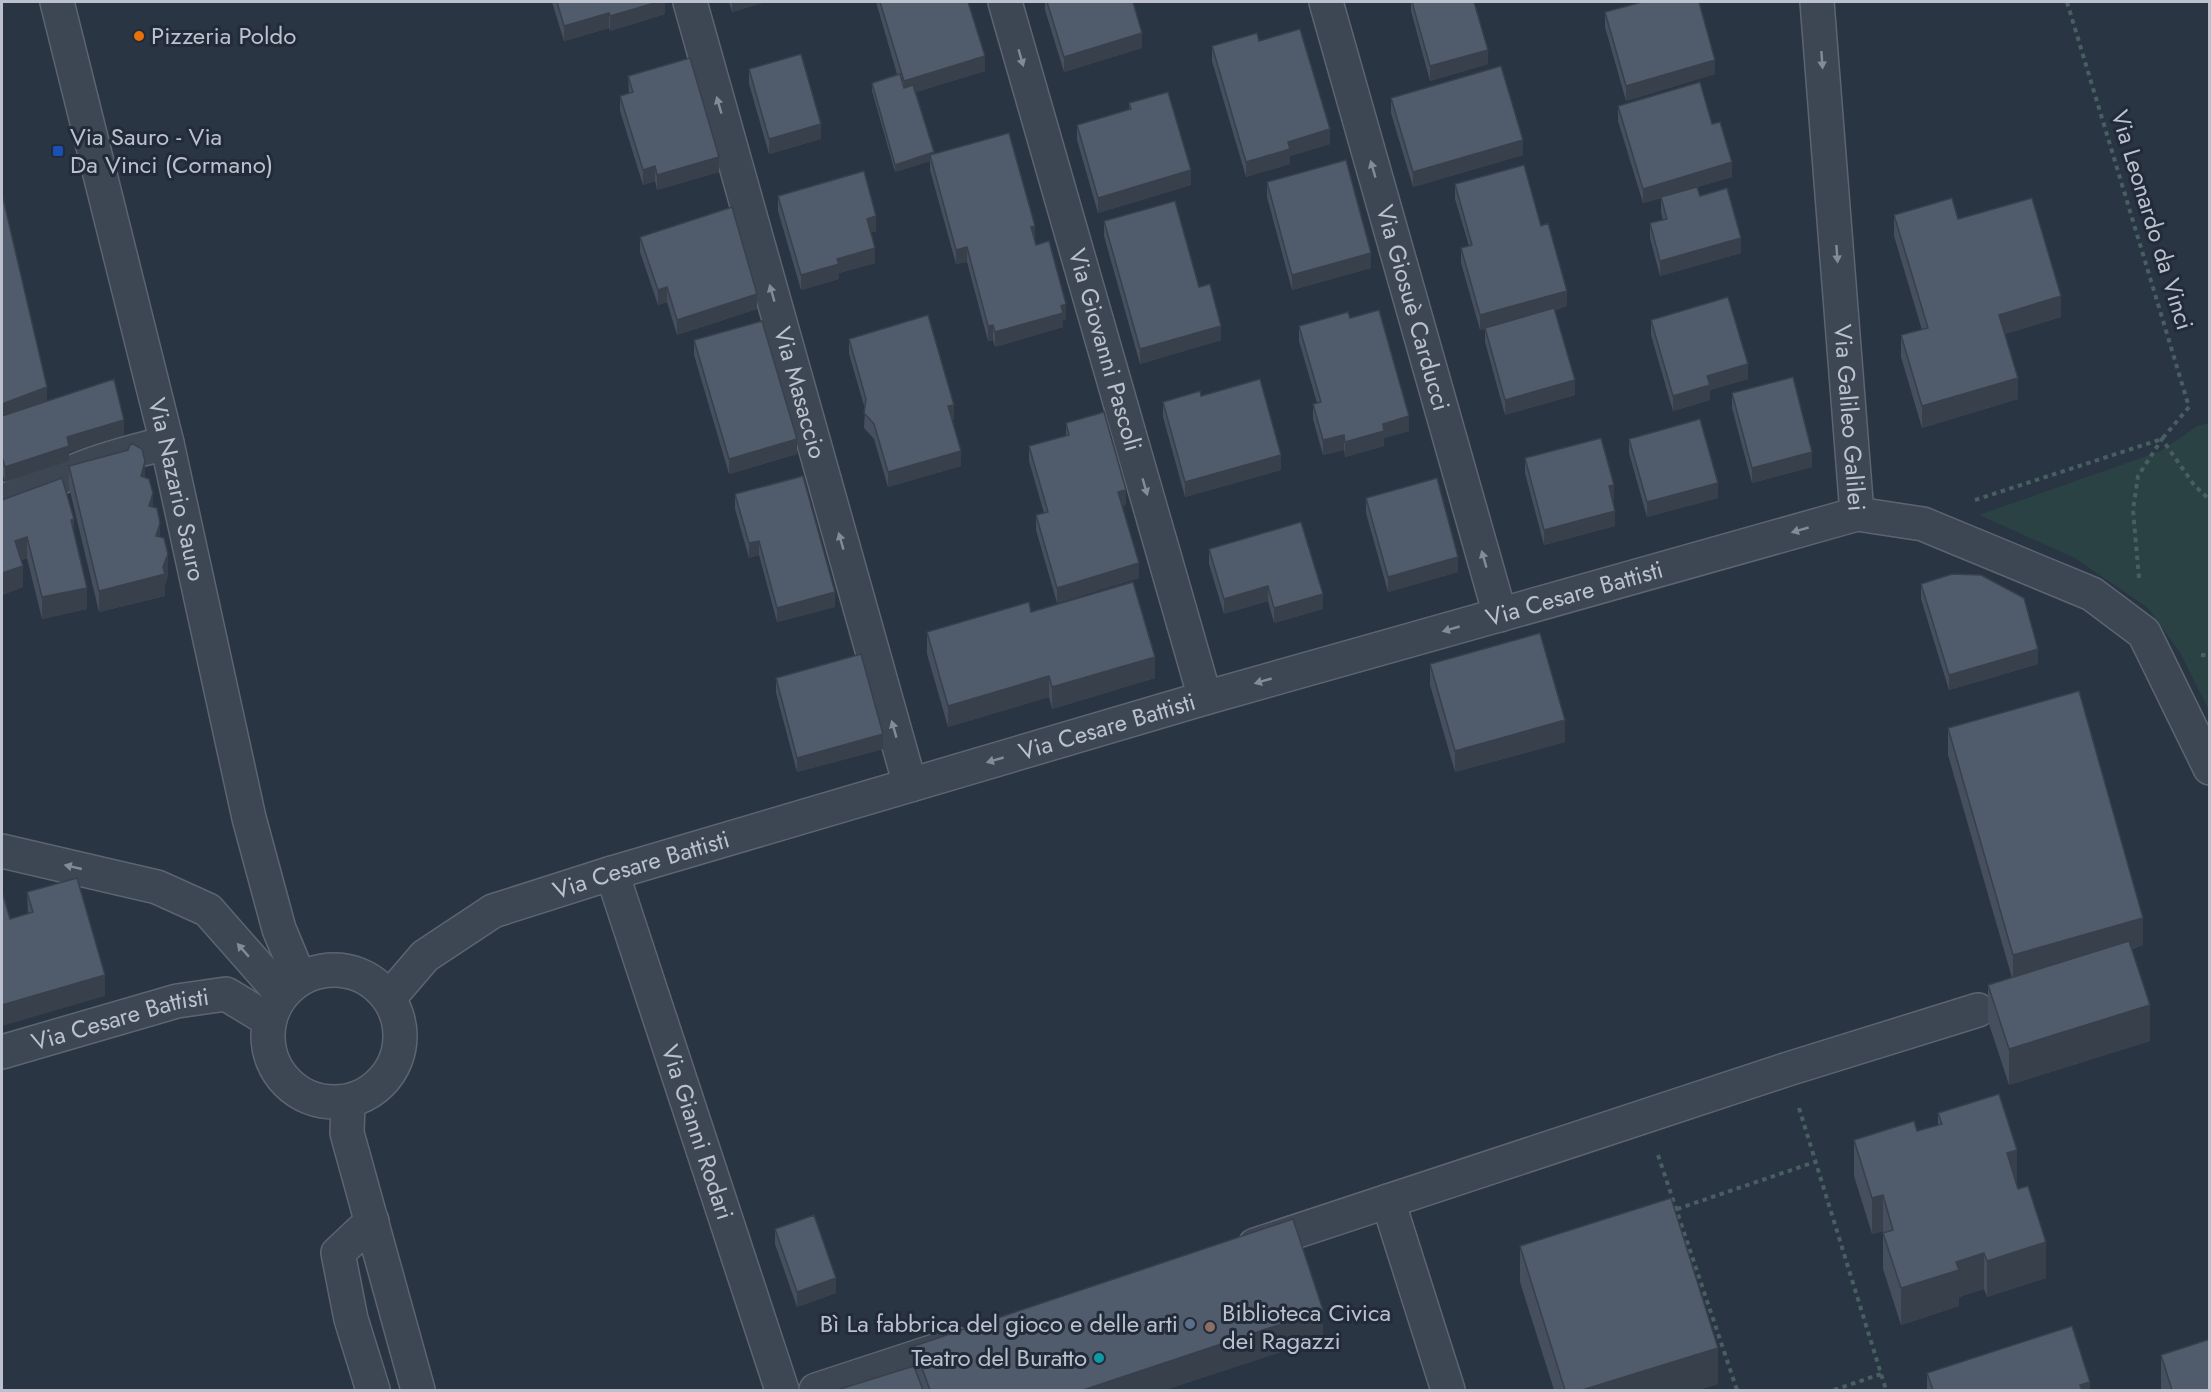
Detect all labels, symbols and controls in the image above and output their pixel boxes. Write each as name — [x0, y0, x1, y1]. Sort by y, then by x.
place label: Pizzeria Poldo — [151, 18, 296, 53]
marker: Pizzeria Poldo — [132, 29, 146, 43]
one-way arrow — [1017, 49, 1026, 67]
one-way arrow — [1817, 50, 1826, 69]
one-way arrow — [714, 96, 723, 114]
street label: Via Leonardo da Vinci — [2102, 106, 2203, 334]
place label: Via Sauro - Via Da Vinci (Cormano) — [70, 119, 273, 182]
marker: Via Sauro - Via Da Vinci (Cormano) — [51, 144, 65, 158]
one-way arrow — [1368, 160, 1377, 178]
street label: Via Giosuè Carducci — [1367, 201, 1459, 415]
street label: Via Giovanni Pascoli — [1060, 244, 1151, 455]
one-way arrow — [1832, 245, 1842, 264]
one-way arrow — [766, 283, 776, 302]
street label: Via Masaccio — [765, 323, 835, 463]
street label: Via Galileo Galilei — [1825, 323, 1875, 512]
street label: Via Nazario Sauro — [139, 394, 215, 584]
one-way arrow — [1141, 478, 1150, 496]
one-way arrow — [1791, 526, 1809, 535]
one-way arrow — [836, 532, 846, 550]
one-way arrow — [1479, 549, 1488, 567]
street label: Via Cesare Battisti — [1482, 552, 1667, 635]
one-way arrow — [1442, 624, 1460, 634]
one-way arrow — [1254, 677, 1272, 687]
street label: Via Cesare Battisti — [1014, 684, 1200, 769]
one-way arrow — [889, 720, 898, 738]
one-way arrow — [986, 756, 1004, 765]
street label: Via Cesare Battisti — [548, 821, 733, 908]
one-way arrow — [64, 862, 82, 872]
one-way arrow — [237, 943, 250, 958]
street label: Via Cesare Battisti — [27, 979, 211, 1059]
street label: Via Gianni Rodari — [653, 1040, 743, 1224]
place label: Biblioteca Civica dei Ragazzi — [1222, 1295, 1391, 1358]
place label: Bì La fabbrica del gioco e delle arti — [820, 1306, 1178, 1341]
marker: Bì La fabbrica del gioco e delle arti — [1183, 1317, 1197, 1331]
marker: Biblioteca Civica dei Ragazzi — [1203, 1320, 1217, 1334]
place label: Teatro del Buratto — [911, 1340, 1087, 1375]
marker: Teatro del Buratto — [1092, 1351, 1106, 1365]

